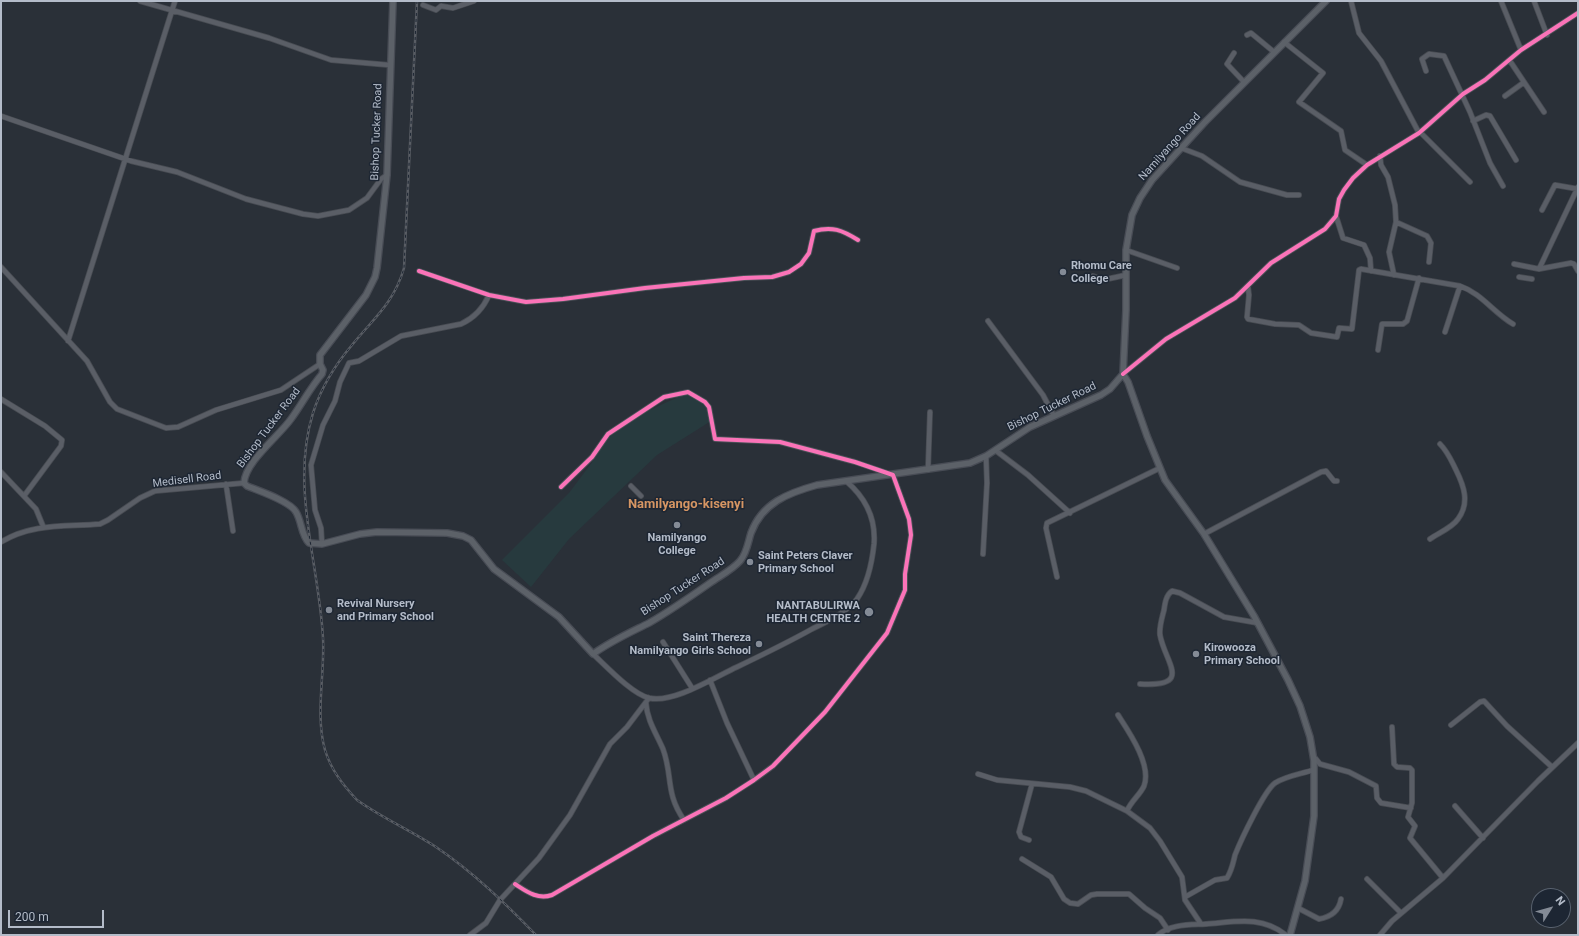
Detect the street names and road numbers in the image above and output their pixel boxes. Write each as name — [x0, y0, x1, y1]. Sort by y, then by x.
street label: Bishop Tucker Road — [369, 83, 385, 181]
street label: Namilyango Road — [1136, 110, 1204, 184]
street label: Bishop Tucker Road — [1005, 380, 1099, 434]
street label: Bishop Tucker Road — [234, 385, 304, 471]
street label: Medisell Road — [152, 469, 222, 491]
street label: Bishop Tucker Road — [639, 555, 727, 619]

